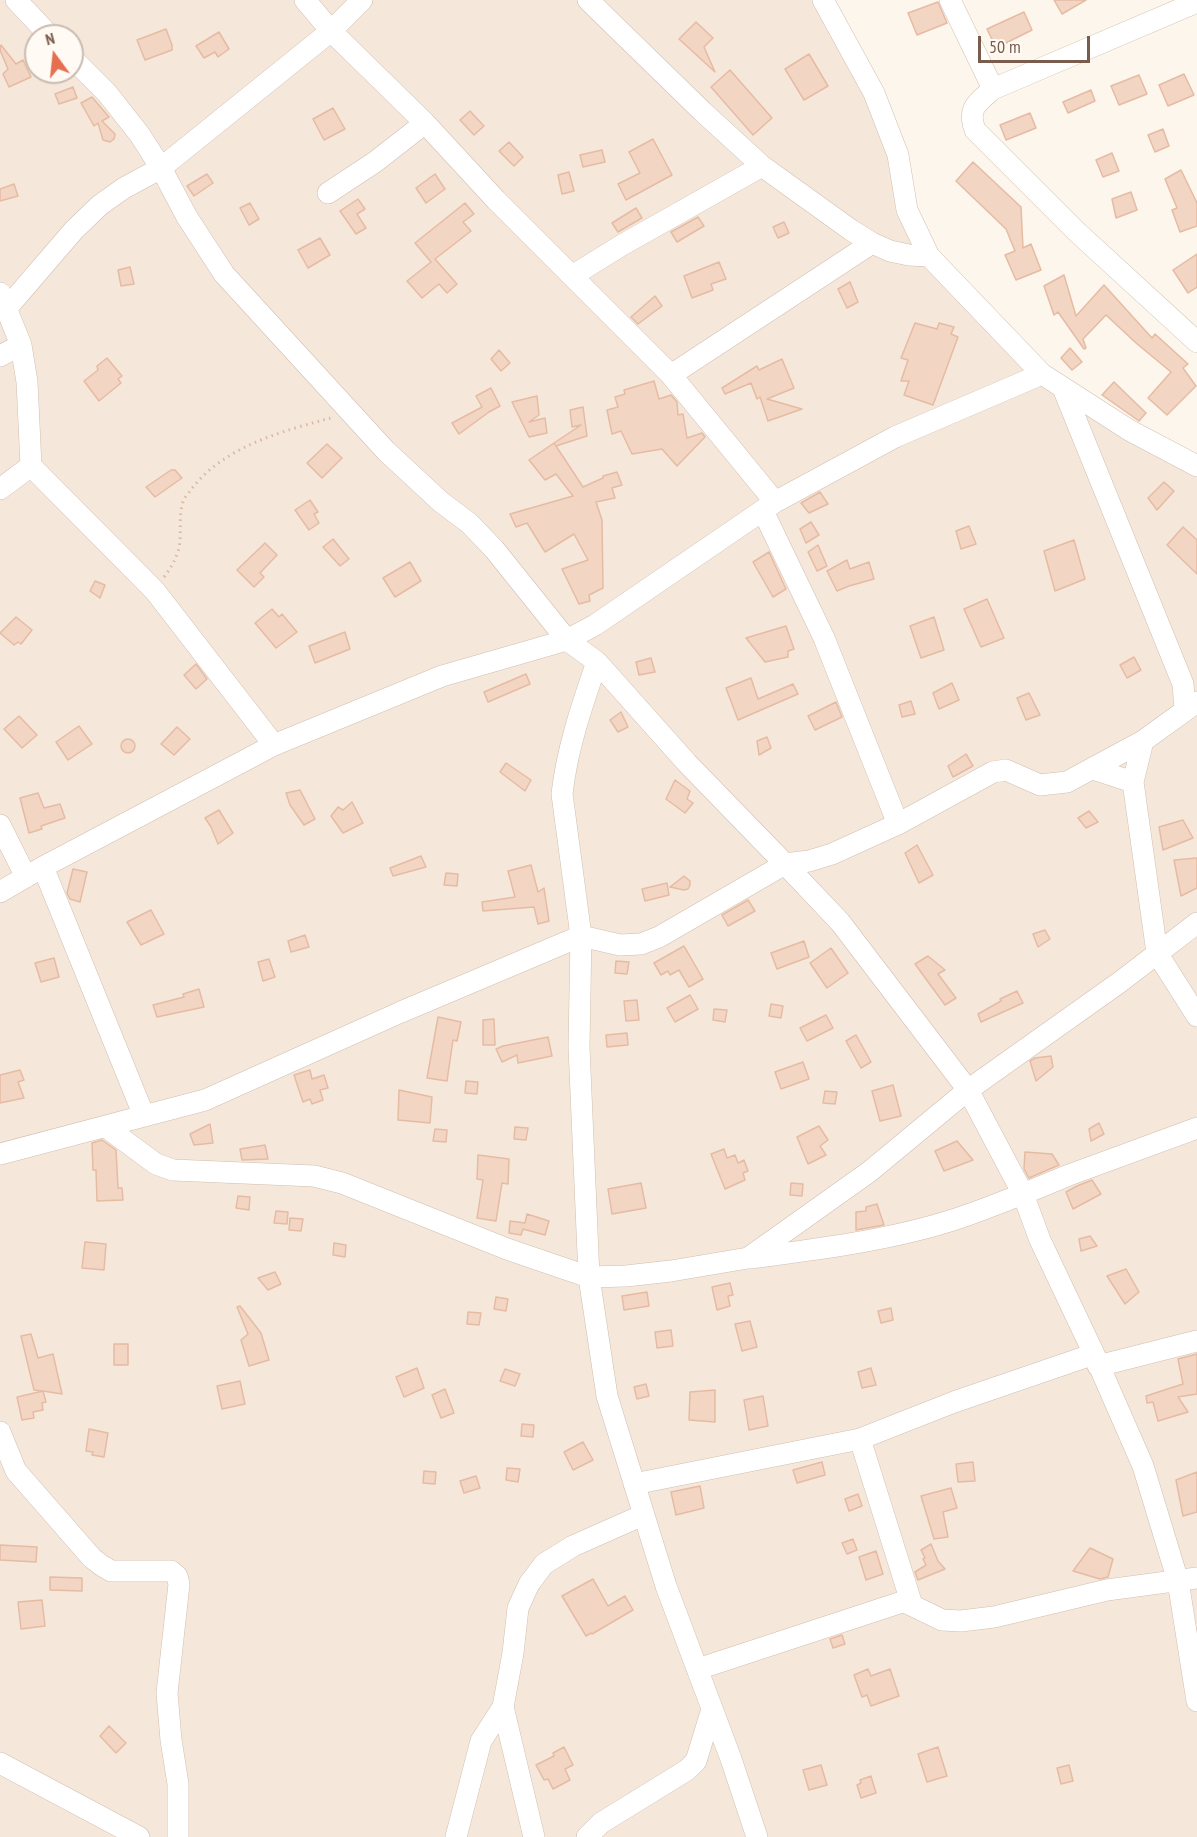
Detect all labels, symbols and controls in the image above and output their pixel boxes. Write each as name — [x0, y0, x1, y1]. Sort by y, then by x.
north arrow — [24, 24, 84, 84]
scale bar — [981, 24, 1094, 62]
text: N — [43, 28, 57, 49]
text: 50 m — [989, 35, 1021, 58]

